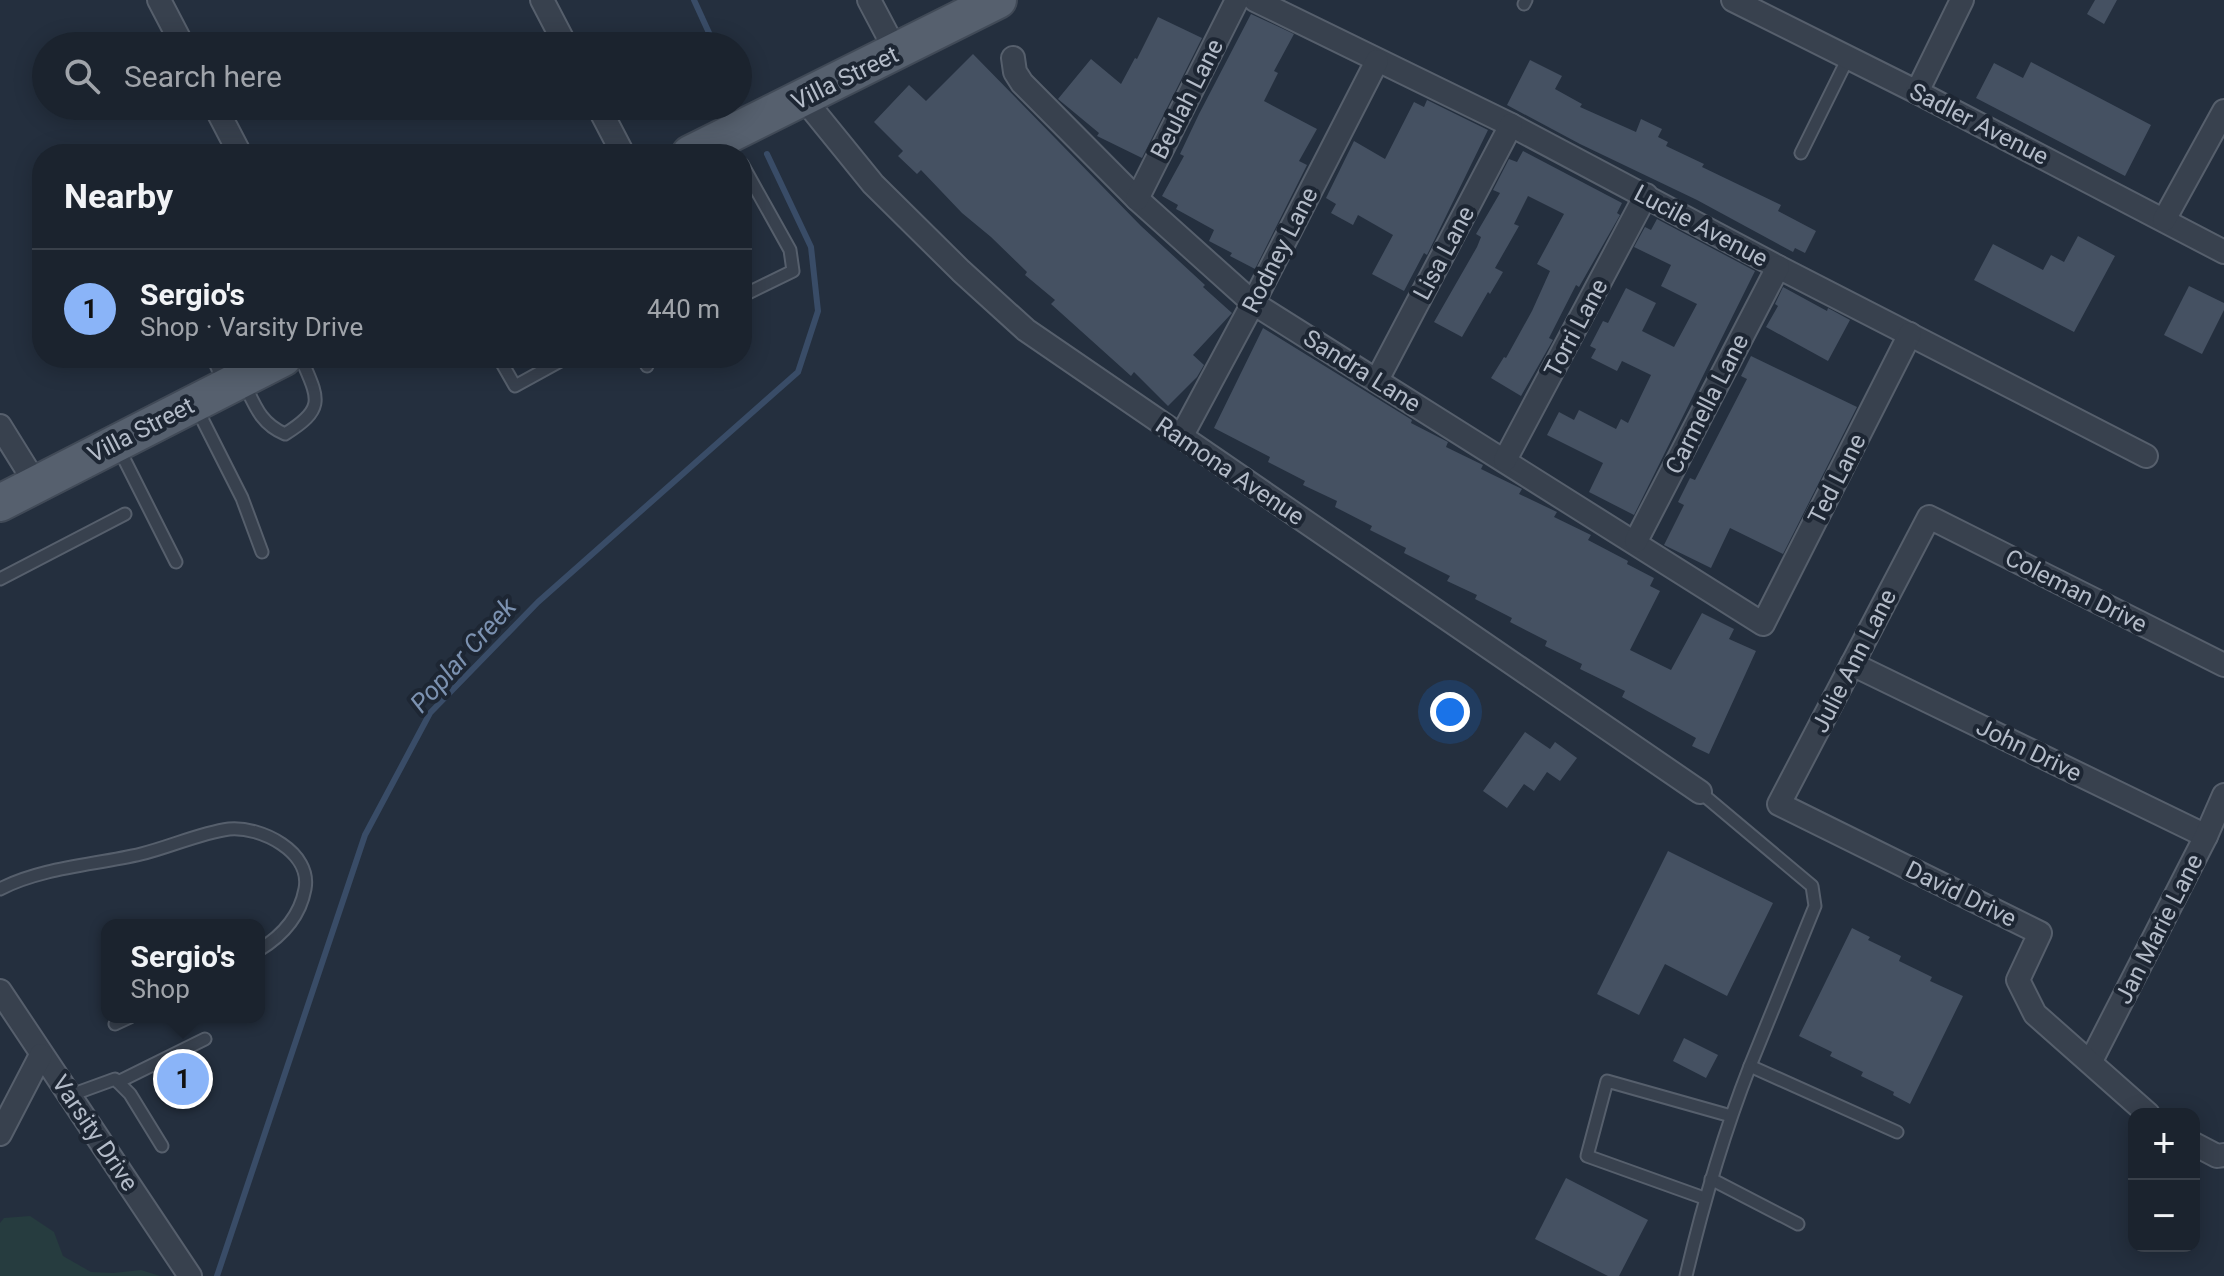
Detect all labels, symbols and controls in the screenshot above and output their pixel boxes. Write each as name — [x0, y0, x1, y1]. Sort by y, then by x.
search box — [32, 32, 752, 120]
street label: Beulah Lane — [1145, 34, 1229, 164]
street label: Villa Street — [787, 40, 903, 116]
icon: search — [60, 54, 104, 98]
text: Search here — [124, 59, 282, 94]
street label: Sadler Avenue — [1905, 77, 2053, 171]
text: Nearby — [64, 176, 173, 216]
street label: Lucile Avenue — [1630, 179, 1772, 273]
street label: Rodney Lane — [1236, 183, 1324, 317]
street label: Lisa Lane — [1408, 201, 1480, 305]
street label: Torri Lane — [1539, 274, 1613, 382]
text: Sergio's — [140, 277, 245, 312]
text: 1 — [83, 294, 97, 324]
text: 440 m — [647, 294, 720, 324]
text: Shop · Varsity Drive — [140, 312, 363, 342]
street label: Sandra Lane — [1298, 324, 1426, 418]
street label: Carmella Lane — [1660, 329, 1754, 479]
street label: Villa Street — [83, 391, 199, 469]
street label: Ramona Avenue — [1150, 411, 1310, 531]
street label: Ted Lane — [1802, 429, 1872, 529]
street label: Coleman Drive — [2001, 543, 2151, 639]
street label: Julie Ann Lane — [1806, 585, 1902, 737]
water label: Poplar Creek — [404, 591, 523, 718]
your location — [1430, 692, 1470, 732]
street label: John Drive — [1972, 713, 2086, 787]
street label: Jan Marie Lane — [2109, 850, 2209, 1008]
street label: David Drive — [1901, 855, 2021, 933]
popup — [101, 919, 265, 1023]
text: Sergio's — [131, 939, 235, 974]
text: Shop — [131, 974, 190, 1004]
pin: 1 — [157, 1049, 209, 1109]
street label: Varsity Drive — [46, 1070, 144, 1196]
map controls — [2128, 1108, 2200, 1252]
button: + — [2128, 1108, 2200, 1180]
button: − — [2128, 1180, 2200, 1252]

